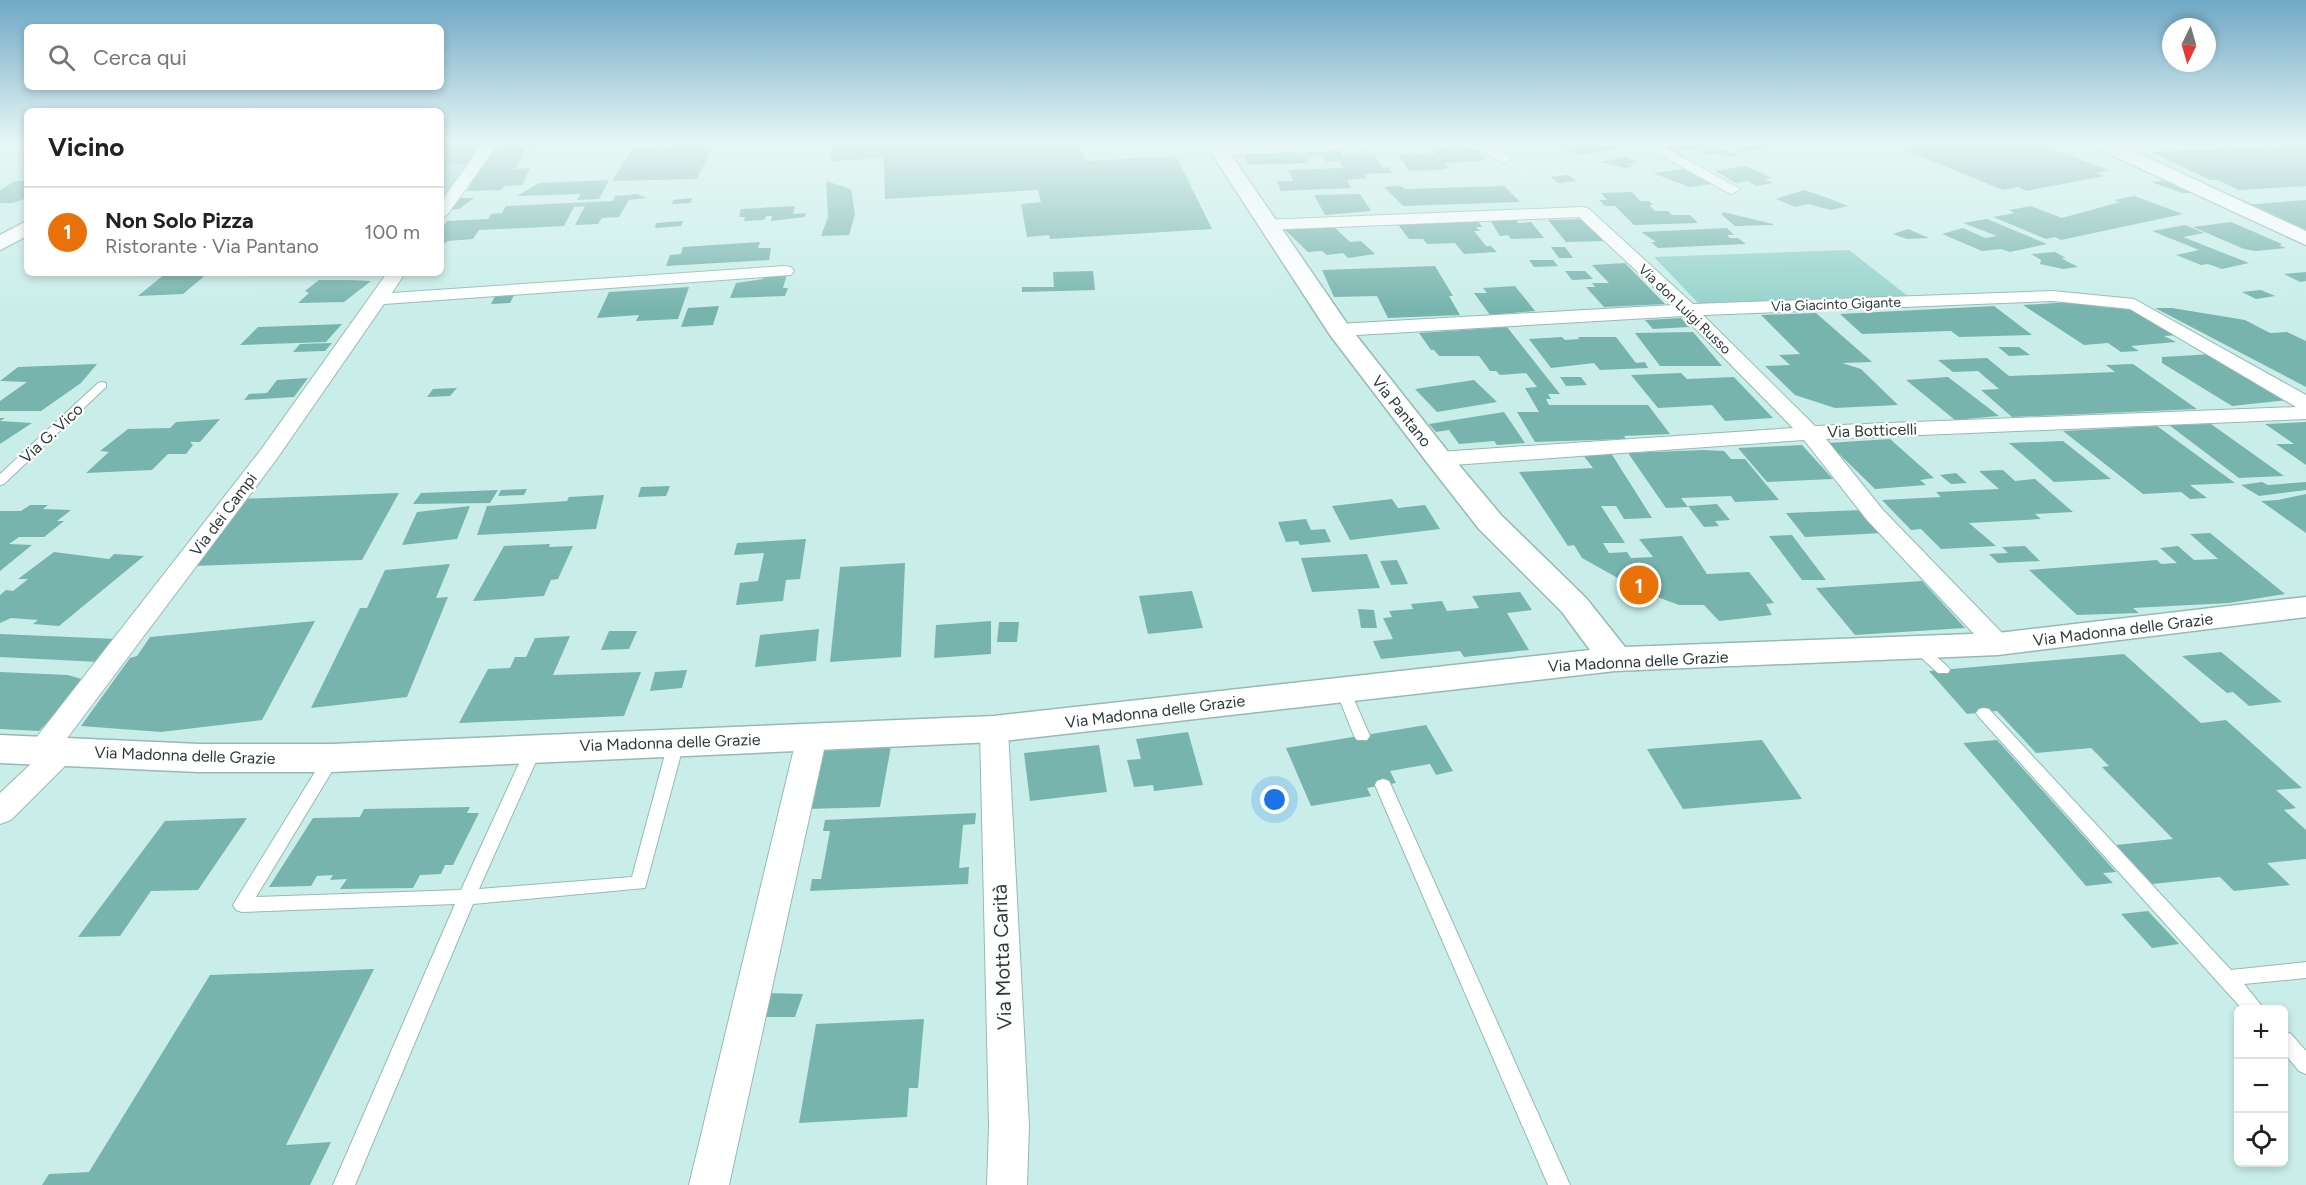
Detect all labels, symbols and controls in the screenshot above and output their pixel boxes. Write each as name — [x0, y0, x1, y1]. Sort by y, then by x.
north arrow — [2162, 18, 2216, 72]
search box — [24, 24, 444, 90]
icon: search — [45, 41, 78, 74]
text: Cerca qui — [93, 44, 187, 71]
text: Vicino — [48, 131, 124, 163]
text: Non Solo Pizza — [105, 207, 254, 234]
text: 1 — [63, 220, 72, 244]
text: 100 m — [364, 220, 420, 244]
text: Ristorante · Via Pantano — [105, 234, 319, 258]
street label: Via don Luigi Russo — [1635, 261, 1734, 358]
street label: Via Giacinto Gigante — [1771, 294, 1902, 315]
street label: Via Pantano — [1368, 372, 1435, 451]
street label: Via G. Vico — [16, 399, 87, 467]
street label: Via Botticelli — [1827, 419, 1917, 442]
street label: Via dei Campi — [186, 469, 261, 560]
pin: 1 — [1620, 562, 1658, 608]
street label: Via Madonna delle Grazie — [2032, 609, 2214, 650]
street label: Via Madonna delle Grazie — [1547, 647, 1729, 676]
street label: Via Madonna delle Grazie — [1064, 691, 1246, 732]
street label: Via Madonna delle Grazie — [579, 730, 761, 755]
street label: Via Madonna delle Grazie — [94, 743, 276, 768]
your location — [1260, 785, 1289, 814]
street label: Via Motta Carità — [987, 884, 1017, 1030]
map controls — [2234, 1005, 2288, 1167]
button: + — [2234, 1005, 2288, 1059]
button: − — [2234, 1059, 2288, 1113]
button: locate — [2234, 1113, 2288, 1167]

